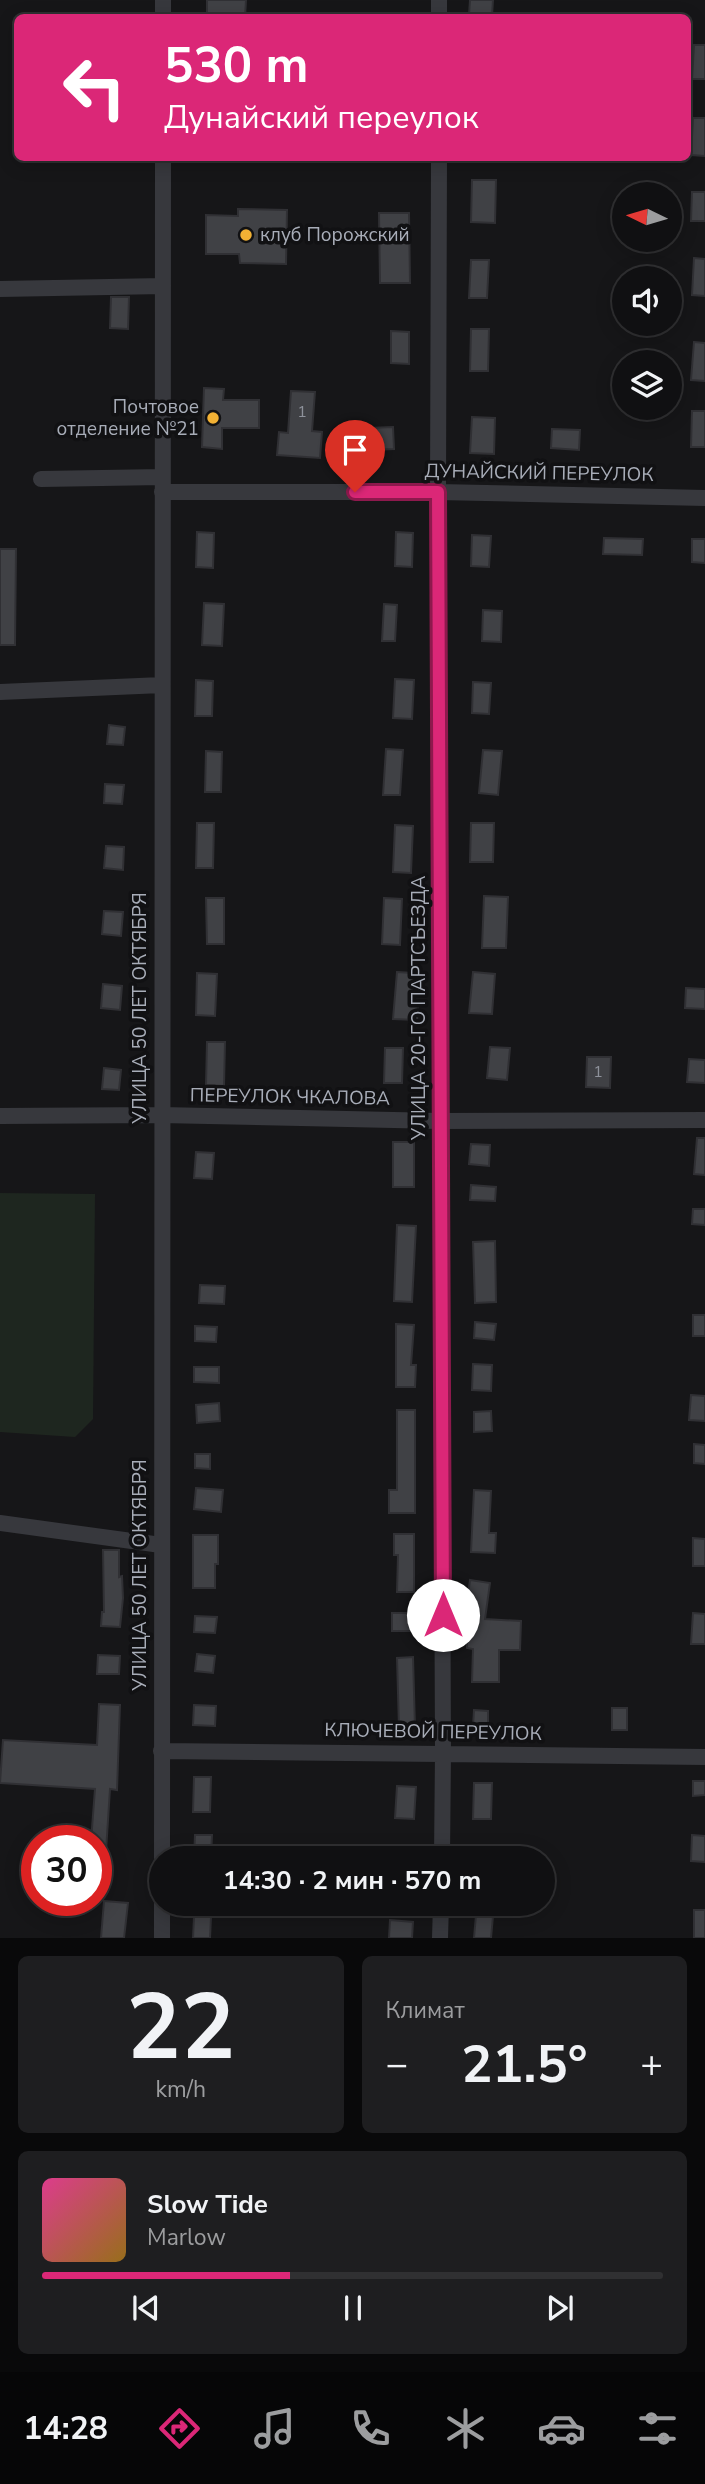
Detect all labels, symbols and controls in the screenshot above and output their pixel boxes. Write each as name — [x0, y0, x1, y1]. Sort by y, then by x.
text: 530 m — [164, 32, 308, 99]
icon: left — [49, 42, 140, 133]
text: Дунайский переулок — [164, 96, 479, 139]
north arrow — [612, 182, 682, 252]
map controls — [612, 182, 682, 420]
place label: клуб Порожский — [260, 222, 410, 248]
marker: клуб Порожский — [238, 227, 254, 243]
button: sound — [612, 266, 682, 336]
button: layers — [612, 350, 682, 420]
place label: Почтовое отделение №21 — [56, 394, 199, 442]
house number: 1 — [297, 401, 307, 423]
marker: Почтовое отделение №21 — [205, 410, 221, 426]
pin — [325, 420, 385, 492]
icon: arrive — [336, 431, 374, 469]
street label: ДУНАЙСКИЙ ПЕРЕУЛОК — [424, 458, 654, 488]
street label: УЛИЦА 20-ГО ПАРТСЪЕЗДА — [406, 876, 432, 1141]
street label: УЛИЦА 50 ЛЕТ ОКТЯБРЯ — [127, 892, 153, 1125]
house number: 1 — [593, 1061, 603, 1083]
street label: ПЕРЕУЛОК ЧКАЛОВА — [190, 1082, 390, 1112]
street label: УЛИЦА 50 ЛЕТ ОКТЯБРЯ — [127, 1459, 153, 1692]
position arrow — [406, 1578, 480, 1652]
street label: КЛЮЧЕВОЙ ПЕРЕУЛОК — [324, 1717, 542, 1747]
speed limit sign: 30 — [21, 1825, 112, 1916]
text: 14:30 · 2 мин · 570 m — [223, 1863, 481, 1898]
text: 22 — [126, 1966, 235, 2090]
text: Климат — [386, 1995, 465, 2026]
text: 21.5° — [461, 2029, 587, 2100]
text: − — [386, 2039, 408, 2090]
text: + — [640, 2039, 663, 2090]
text: km/h — [155, 2074, 206, 2105]
text: Slow Tide — [147, 2187, 268, 2222]
text: Marlow — [147, 2222, 226, 2253]
icon: previous — [127, 2289, 165, 2327]
icon: pause — [334, 2289, 372, 2327]
icon: next — [541, 2289, 579, 2327]
icon: directions — [155, 2404, 204, 2453]
icon: music — [250, 2404, 299, 2453]
icon: phone — [346, 2404, 395, 2453]
icon: climate — [441, 2404, 490, 2453]
icon: car — [537, 2404, 586, 2453]
icon: filters — [633, 2404, 682, 2453]
text: 14:28 — [23, 2407, 108, 2450]

